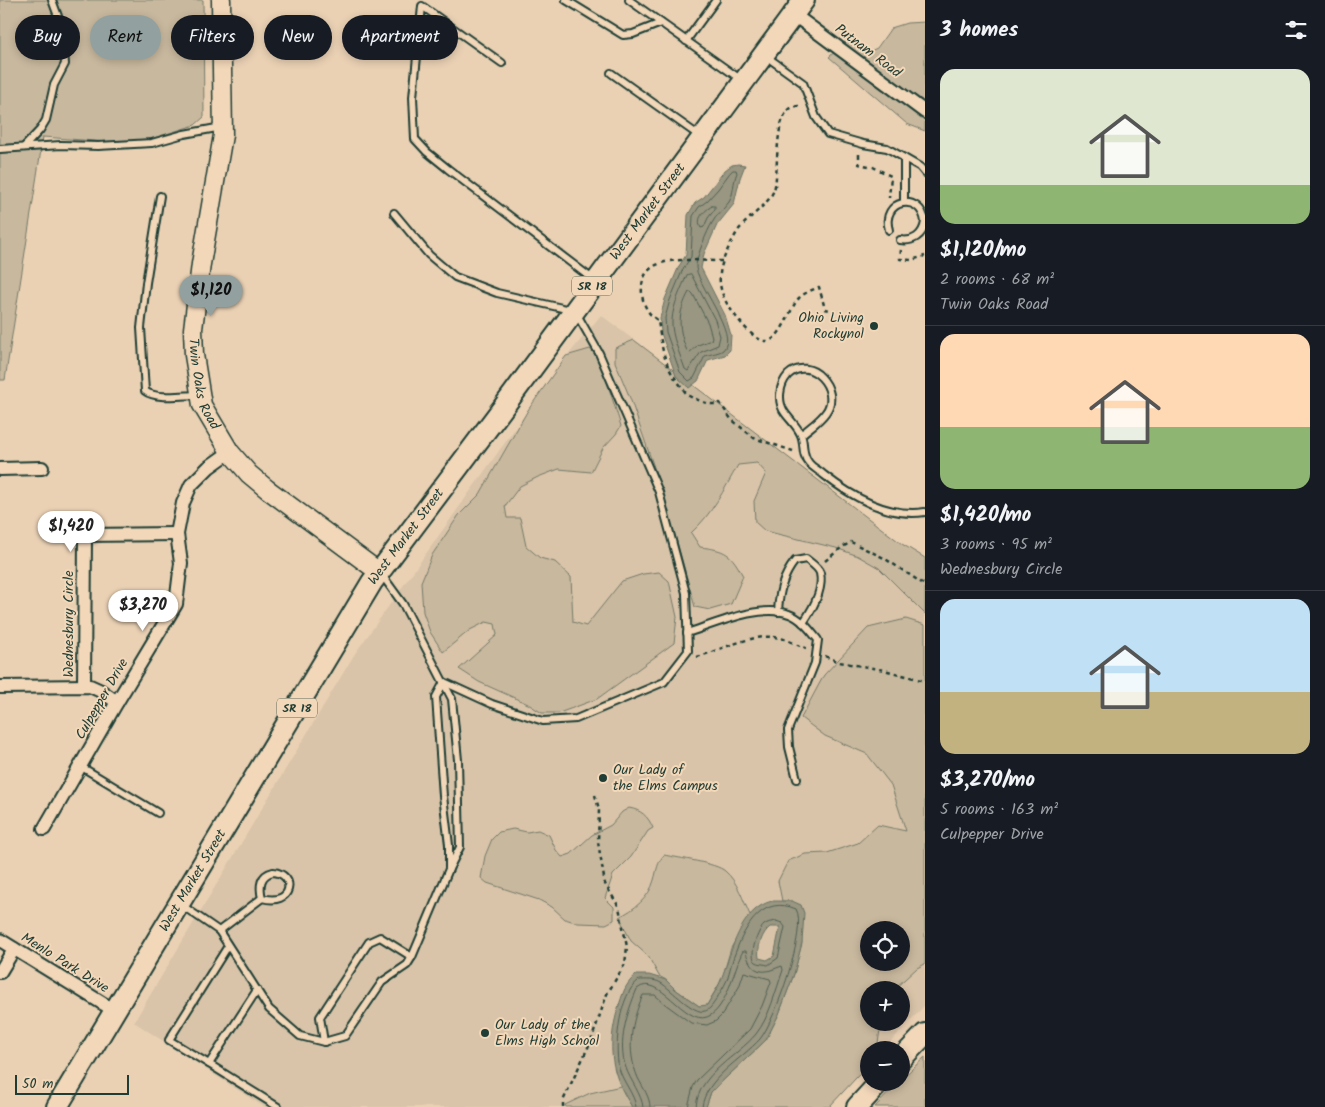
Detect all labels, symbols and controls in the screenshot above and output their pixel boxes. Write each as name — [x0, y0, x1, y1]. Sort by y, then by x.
text: 3 homes — [940, 14, 1018, 47]
chip: Buy — [15, 15, 80, 60]
chip: Rent — [90, 15, 161, 60]
chip: Filters — [171, 15, 254, 60]
chip: New — [264, 15, 332, 60]
chip: Apartment — [342, 15, 458, 60]
icon: filters — [1282, 16, 1310, 44]
street label: Putnam Road — [830, 19, 907, 84]
icon: home — [1080, 101, 1170, 191]
street label: West Market Street — [604, 158, 691, 265]
text: $1,120/mo — [940, 234, 1026, 267]
text: 2 rooms · 68 m² — [940, 267, 1054, 292]
pin: $1,120 — [170, 274, 252, 317]
road number: SR 18 — [572, 276, 612, 296]
text: $1,120 — [191, 278, 231, 303]
text: Twin Oaks Road — [940, 292, 1048, 317]
place label: Ohio Living Rockynol — [798, 307, 865, 345]
marker: Ohio Living Rockynol — [868, 320, 880, 332]
street label: Twin Oaks Road — [182, 338, 226, 435]
icon: home — [1080, 367, 1170, 457]
street label: West Market Street — [362, 483, 450, 590]
text: $1,420/mo — [940, 499, 1031, 532]
pin: $1,420 — [30, 510, 112, 553]
text: $1,420 — [49, 514, 93, 539]
text: 3 rooms · 95 m² — [940, 532, 1052, 557]
text: Wednesbury Circle — [940, 557, 1062, 582]
street label: Wednesbury Circle — [58, 570, 80, 678]
pin: $3,270 — [102, 590, 184, 632]
text: $3,270 — [119, 593, 167, 618]
icon: home — [1080, 632, 1170, 722]
street label: Culpepper Drive — [70, 654, 135, 744]
road number: SR 18 — [277, 698, 317, 718]
place label: Our Lady of the Elms Campus — [613, 759, 718, 797]
text: $3,270/mo — [940, 764, 1035, 797]
marker: Our Lady of the Elms Campus — [597, 772, 609, 784]
text: 5 rooms · 163 m² — [940, 797, 1058, 822]
text: Culpepper Drive — [940, 822, 1044, 847]
street label: West Market Street — [154, 825, 232, 936]
map controls — [860, 921, 910, 1091]
button: locate — [860, 921, 910, 971]
street label: Menlo Park Drive — [17, 927, 114, 999]
button: + — [860, 981, 910, 1031]
place label: Our Lady of the Elms High School — [495, 1014, 600, 1052]
marker: Our Lady of the Elms High School — [479, 1027, 491, 1039]
button: − — [860, 1041, 910, 1091]
scale bar — [15, 1072, 129, 1095]
text: 50 m — [22, 1073, 53, 1095]

